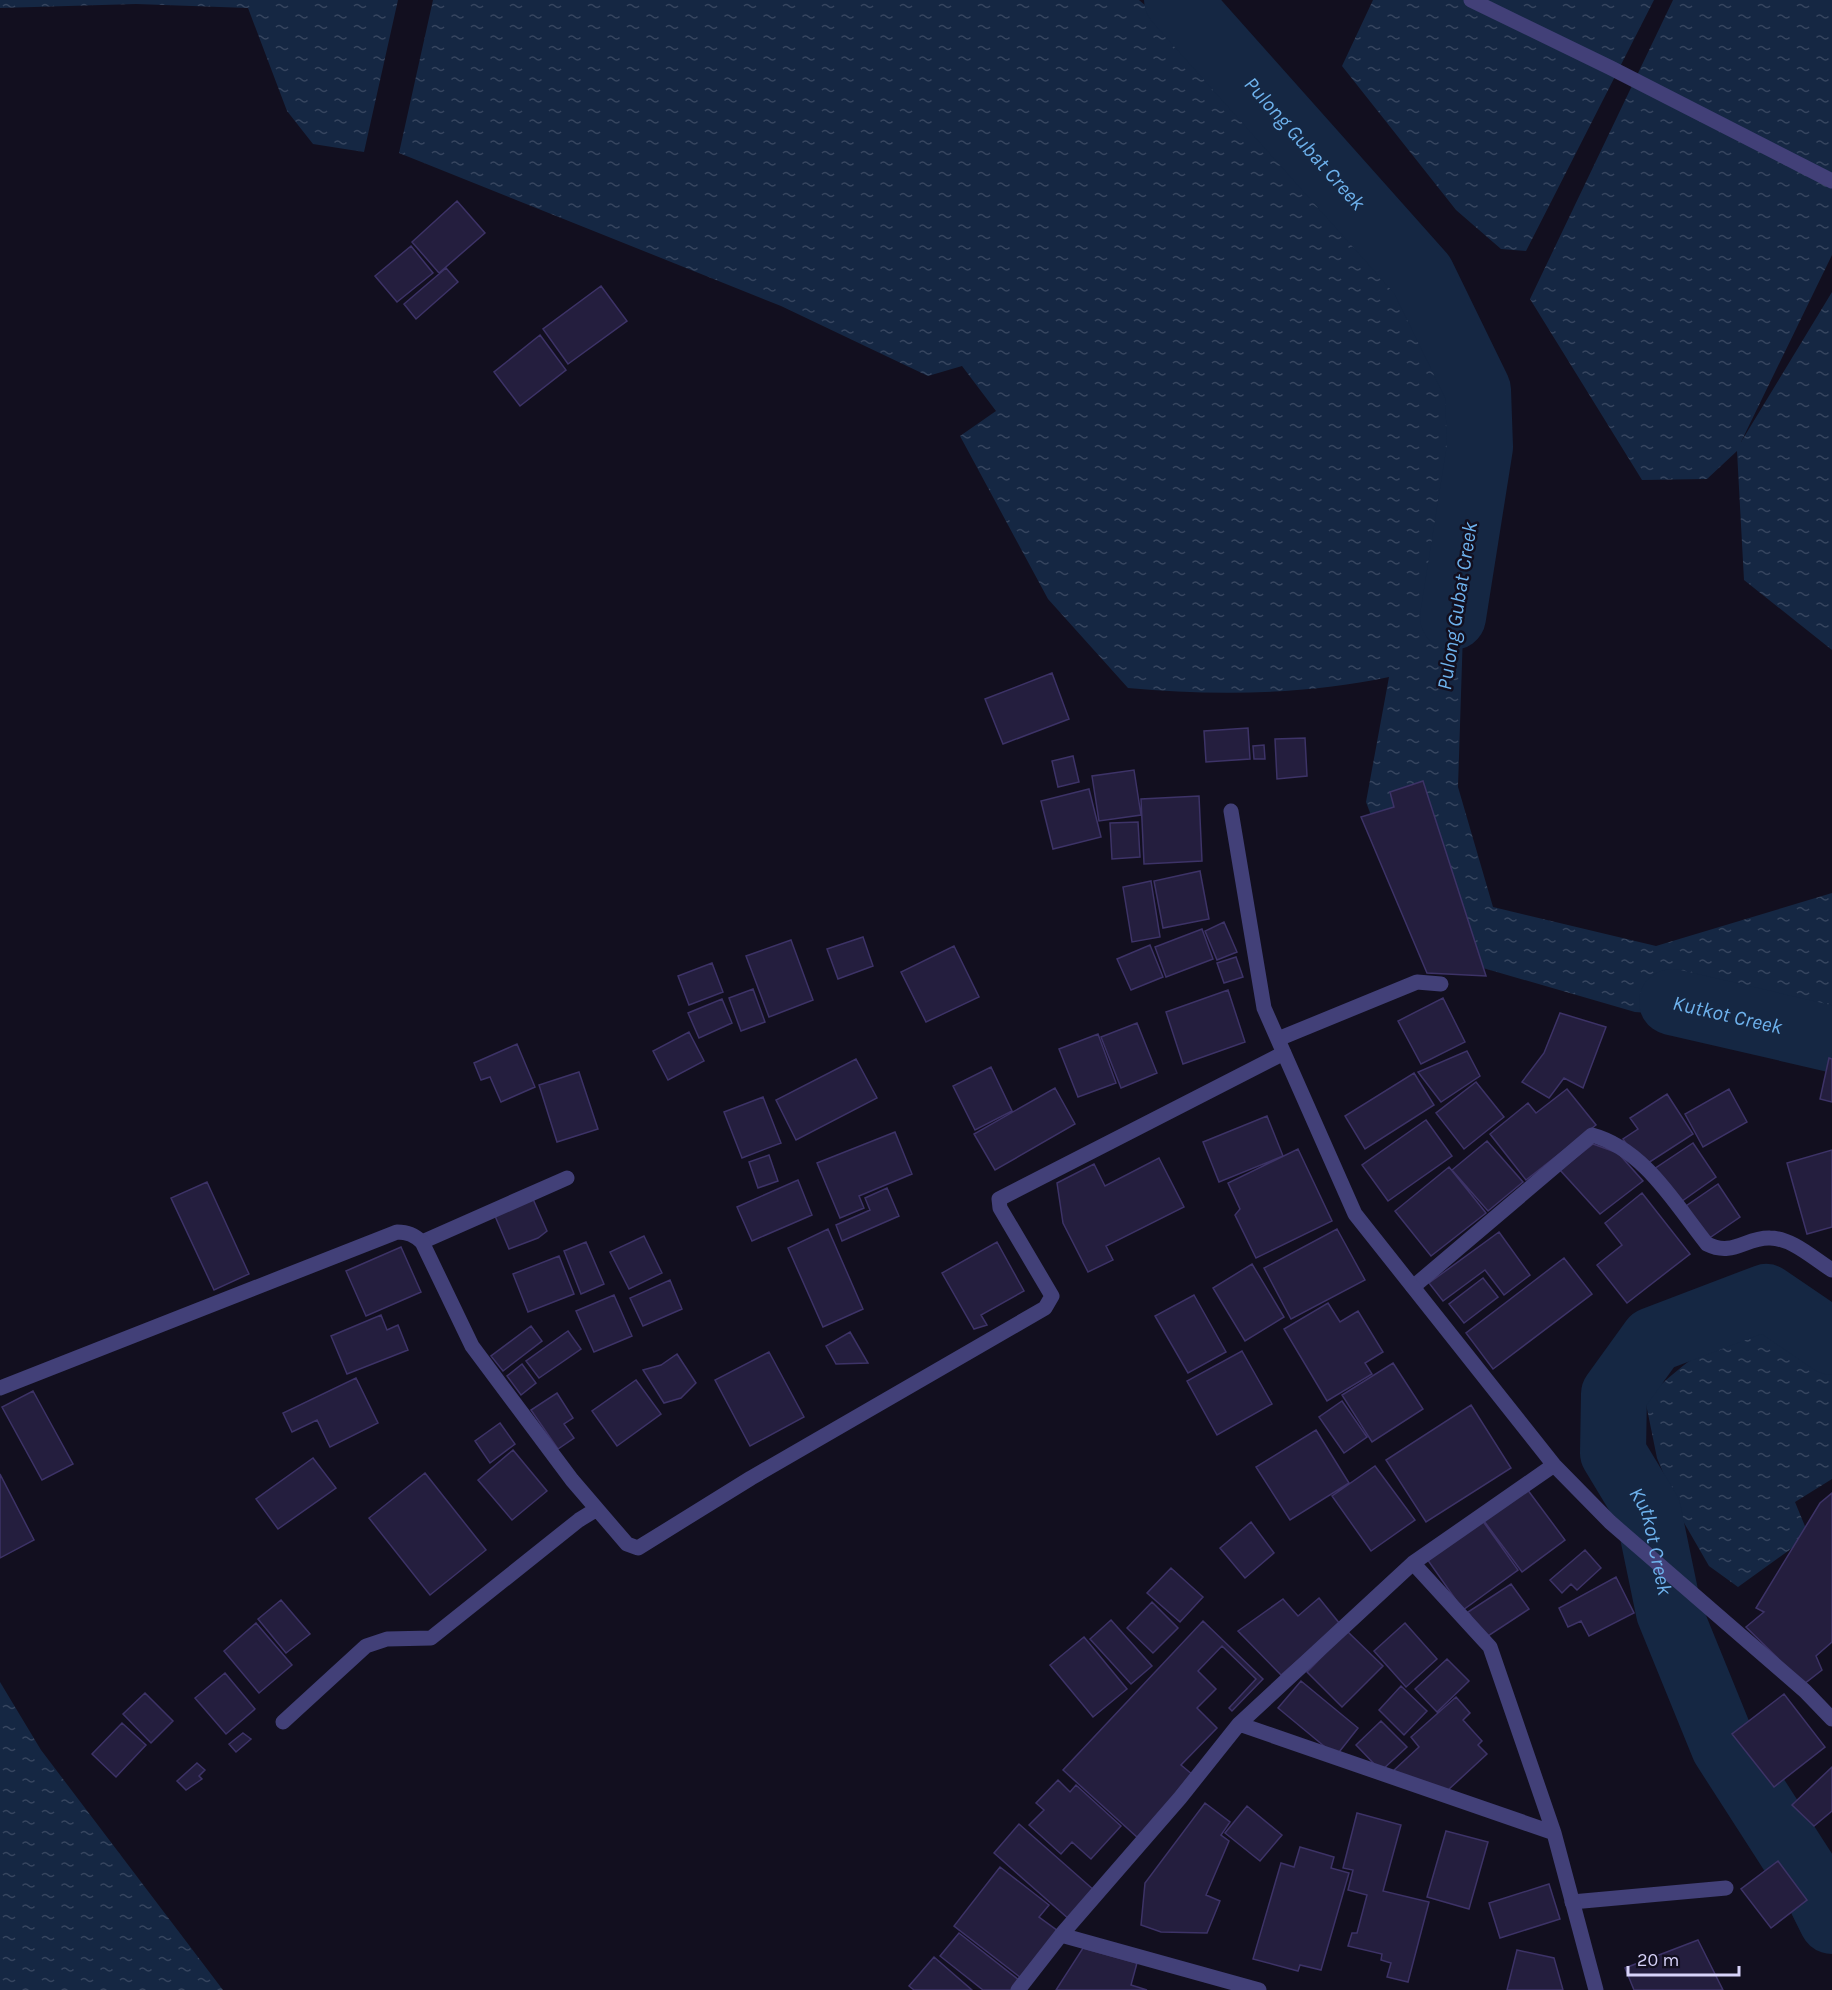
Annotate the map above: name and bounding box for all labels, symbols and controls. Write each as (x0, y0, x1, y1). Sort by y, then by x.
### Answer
water label: Pulong Gubat Creek (1239, 72, 1370, 215)
water label: Pulong Gubat Creek (1432, 520, 1482, 692)
water label: Kutkot Creek (1670, 991, 1785, 1039)
water label: Kutkot Creek (1624, 1483, 1677, 1598)
scale bar (1628, 1939, 1739, 1977)
text: 20 m (1637, 1949, 1679, 1971)

